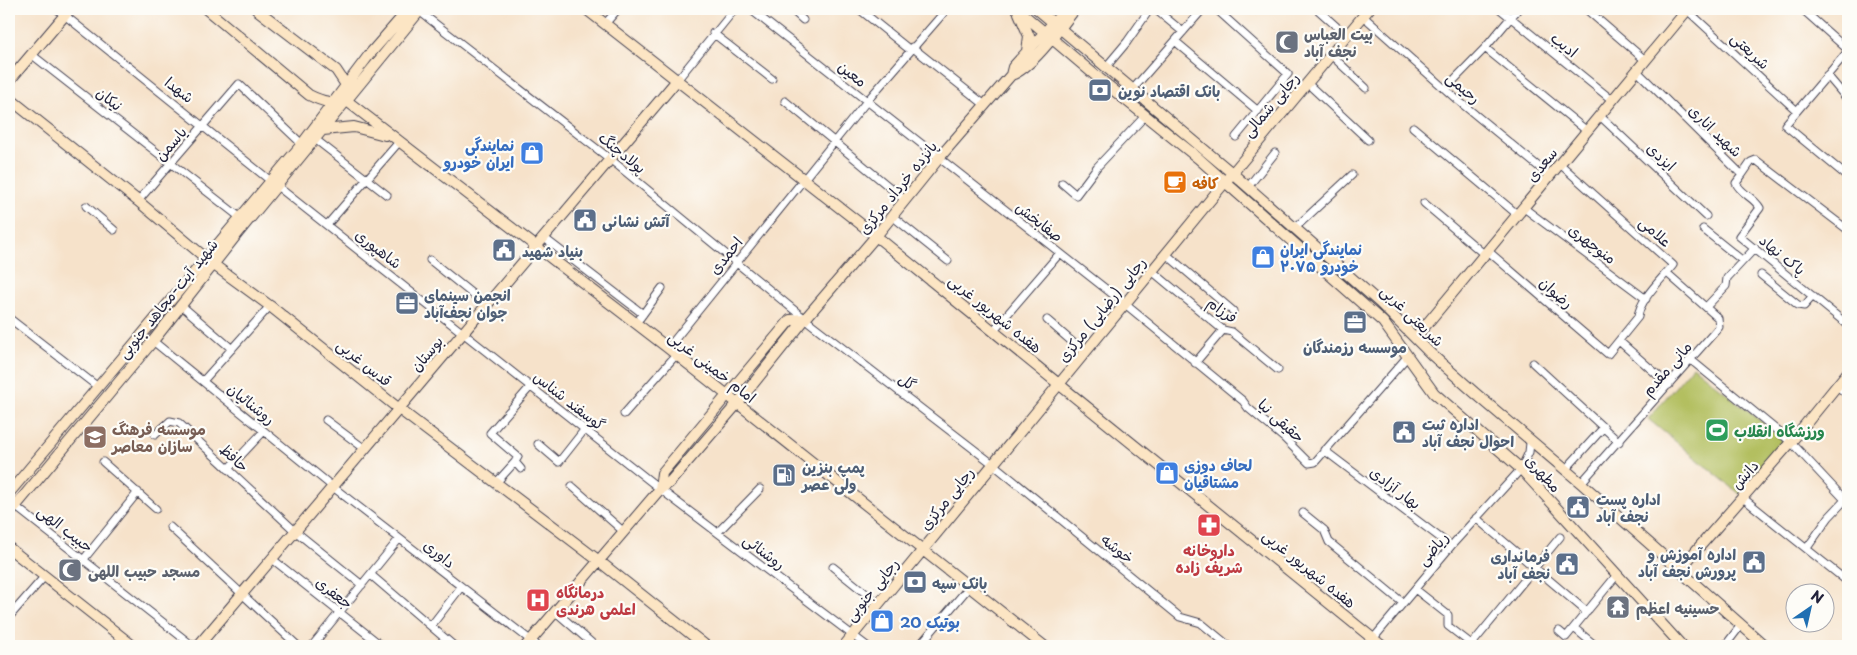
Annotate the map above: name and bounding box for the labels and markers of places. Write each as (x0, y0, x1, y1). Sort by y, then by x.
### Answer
place label: بیت العباس نجف آباد (1304, 22, 1373, 62)
mosque icon: بیت العباس نجف آباد (1274, 29, 1300, 55)
bank icon: بانک اقتصاد نوین (1087, 77, 1113, 103)
place label: بانک اقتصاد نوین (1118, 79, 1220, 102)
place label: نمایندگی ایران خودرو (442, 133, 514, 173)
shop icon: نمایندگی ایران خودرو (519, 140, 545, 166)
cafe icon: کافه (1162, 169, 1188, 195)
place label: کافه (1192, 171, 1219, 194)
public building icon: آتش نشانی (572, 207, 598, 233)
place label: آتش نشانی (602, 209, 670, 232)
public building icon: بنیاد شهید (491, 237, 517, 263)
place label: نمایندگی ایران خودرو ۲۰۷۵ (1280, 237, 1362, 277)
place label: بنیاد شهید (522, 239, 583, 262)
shop icon: نمایندگی ایران خودرو ۲۰۷۵ (1250, 244, 1276, 270)
place label: انجمن سینمای جوان نجف‌آباد (424, 283, 511, 323)
office icon: انجمن سینمای جوان نجف‌آباد (394, 290, 420, 316)
office icon: موسسه رزمندگان (1342, 309, 1368, 335)
place label: موسسه رزمندگان (1303, 335, 1407, 358)
place label: اداره ثبت احوال نجف آباد (1422, 412, 1514, 452)
place label: موسسه فرهنگ سازان معاصر (110, 417, 206, 457)
sports icon: ورزشگاه انقلاب (1704, 417, 1730, 443)
public building icon: اداره ثبت احوال نجف آباد (1391, 419, 1417, 445)
place label: ورزشگاه انقلاب (1734, 419, 1825, 442)
school or university icon: موسسه فرهنگ سازان معاصر (82, 424, 108, 450)
place label: لحاف دوزی مشتاقیان (1184, 453, 1252, 493)
place label: پمپ بنزین ولی عصر (800, 455, 865, 495)
shop icon: لحاف دوزی مشتاقیان (1154, 460, 1180, 486)
fuel station icon: پمپ بنزین ولی عصر (771, 462, 797, 488)
place label: اداره پست نجف آباد (1596, 487, 1661, 527)
public building icon: اداره پست نجف آباد (1565, 494, 1591, 520)
pharmacy icon: داروخانه شریف زاده (1196, 512, 1222, 538)
place label: داروخانه شریف زاده (1176, 538, 1242, 578)
place label: اداره آموزش و پرورش نجف آباد (1638, 542, 1737, 582)
place label: فرمانداری نجف آباد (1491, 544, 1550, 584)
public building icon: اداره آموزش و پرورش نجف آباد (1741, 549, 1767, 575)
public building icon: فرمانداری نجف آباد (1554, 551, 1580, 577)
mosque icon: مسجد حبیب اللهی (57, 557, 83, 583)
place label: مسجد حبیب اللهی (88, 559, 200, 582)
bank icon: بانک سپه (902, 569, 928, 595)
place label: بانک سپه (932, 571, 987, 594)
place label: درمانگاه اعلمی هرندی (556, 580, 636, 620)
hospital icon: درمانگاه اعلمی هرندی (525, 587, 551, 613)
temple icon: حسینیه اعظم (1605, 594, 1631, 620)
place label: حسینیه اعظم (1636, 596, 1720, 620)
shop icon: بوتیک 20 (869, 608, 895, 634)
place label: بوتیک 20 (900, 610, 960, 633)

